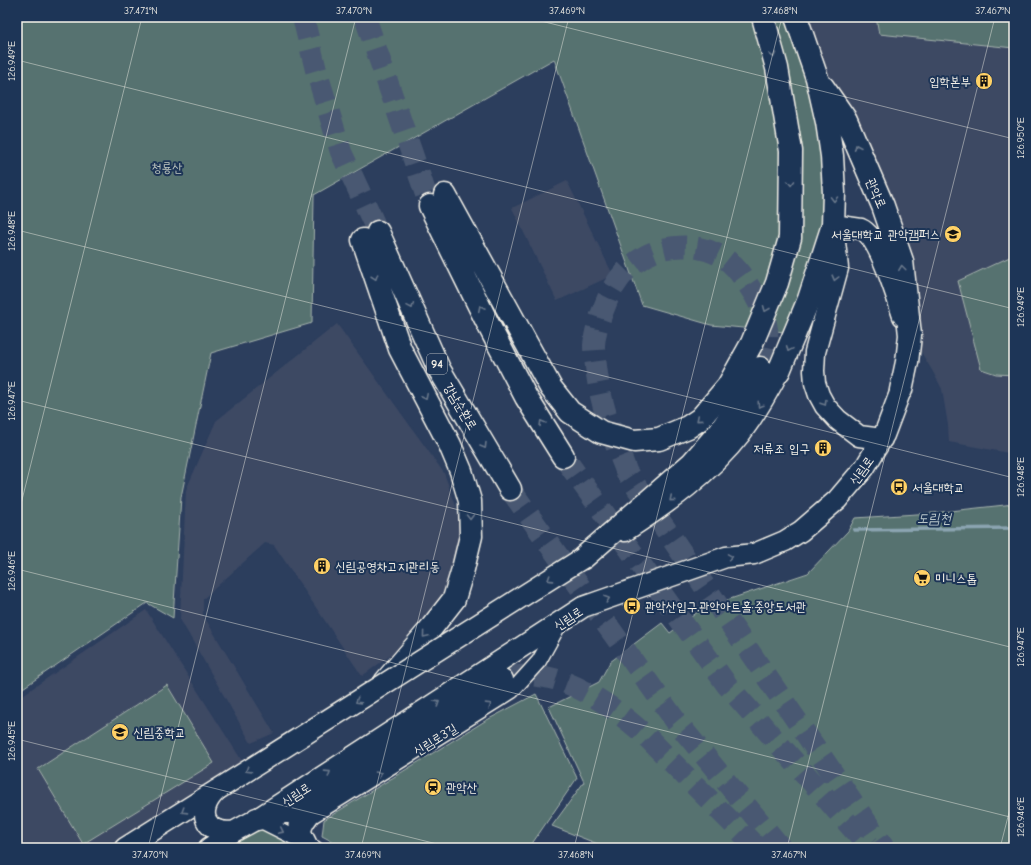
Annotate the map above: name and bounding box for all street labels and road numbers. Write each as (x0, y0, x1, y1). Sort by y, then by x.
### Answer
street label: 관악로 (864, 176, 890, 211)
road number: 94 (427, 354, 447, 374)
street label: 강남순환로 (441, 380, 480, 433)
street label: 신림로 (846, 453, 877, 487)
street label: 신림로 (551, 604, 586, 633)
street label: 신림로3길 (411, 720, 460, 759)
street label: 신림로 (279, 780, 314, 809)

